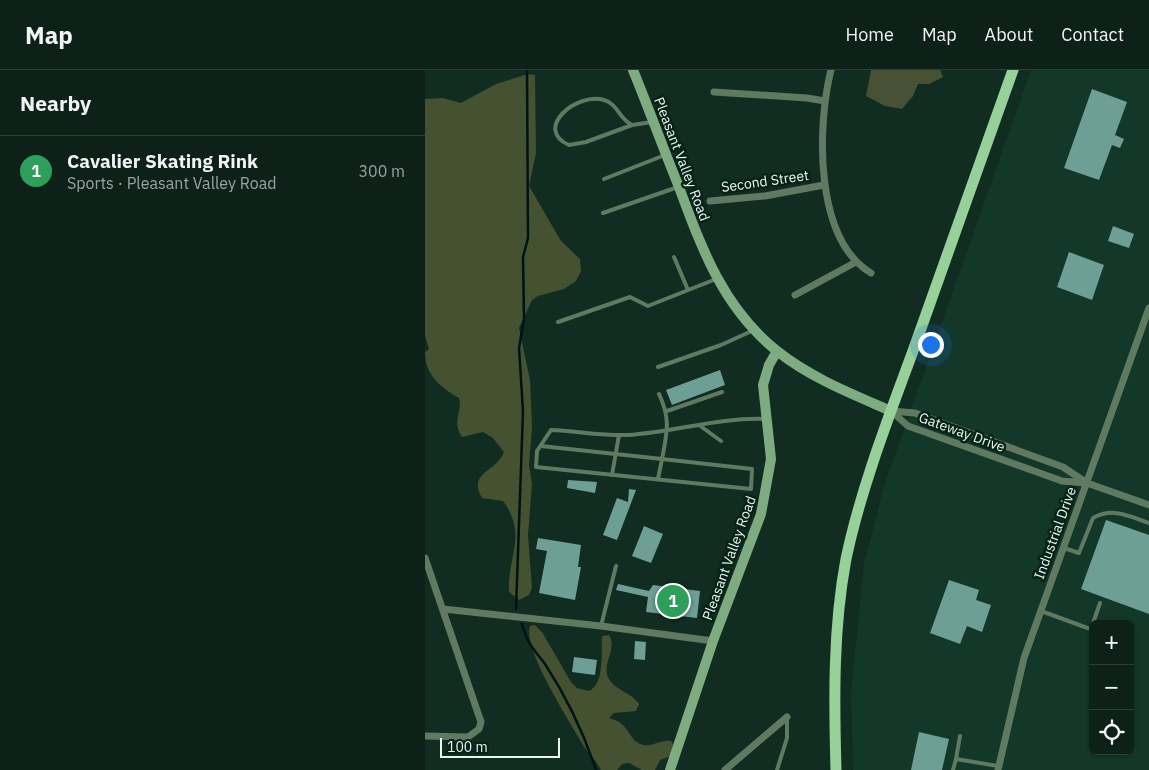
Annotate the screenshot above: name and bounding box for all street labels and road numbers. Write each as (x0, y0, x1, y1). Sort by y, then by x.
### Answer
street label: Pleasant Valley Road (650, 95, 714, 223)
street label: Second Street (720, 166, 810, 196)
street label: Gateway Drive (916, 408, 1008, 456)
street label: Industrial Drive (1030, 484, 1080, 582)
street label: Pleasant Valley Road (698, 493, 760, 623)

